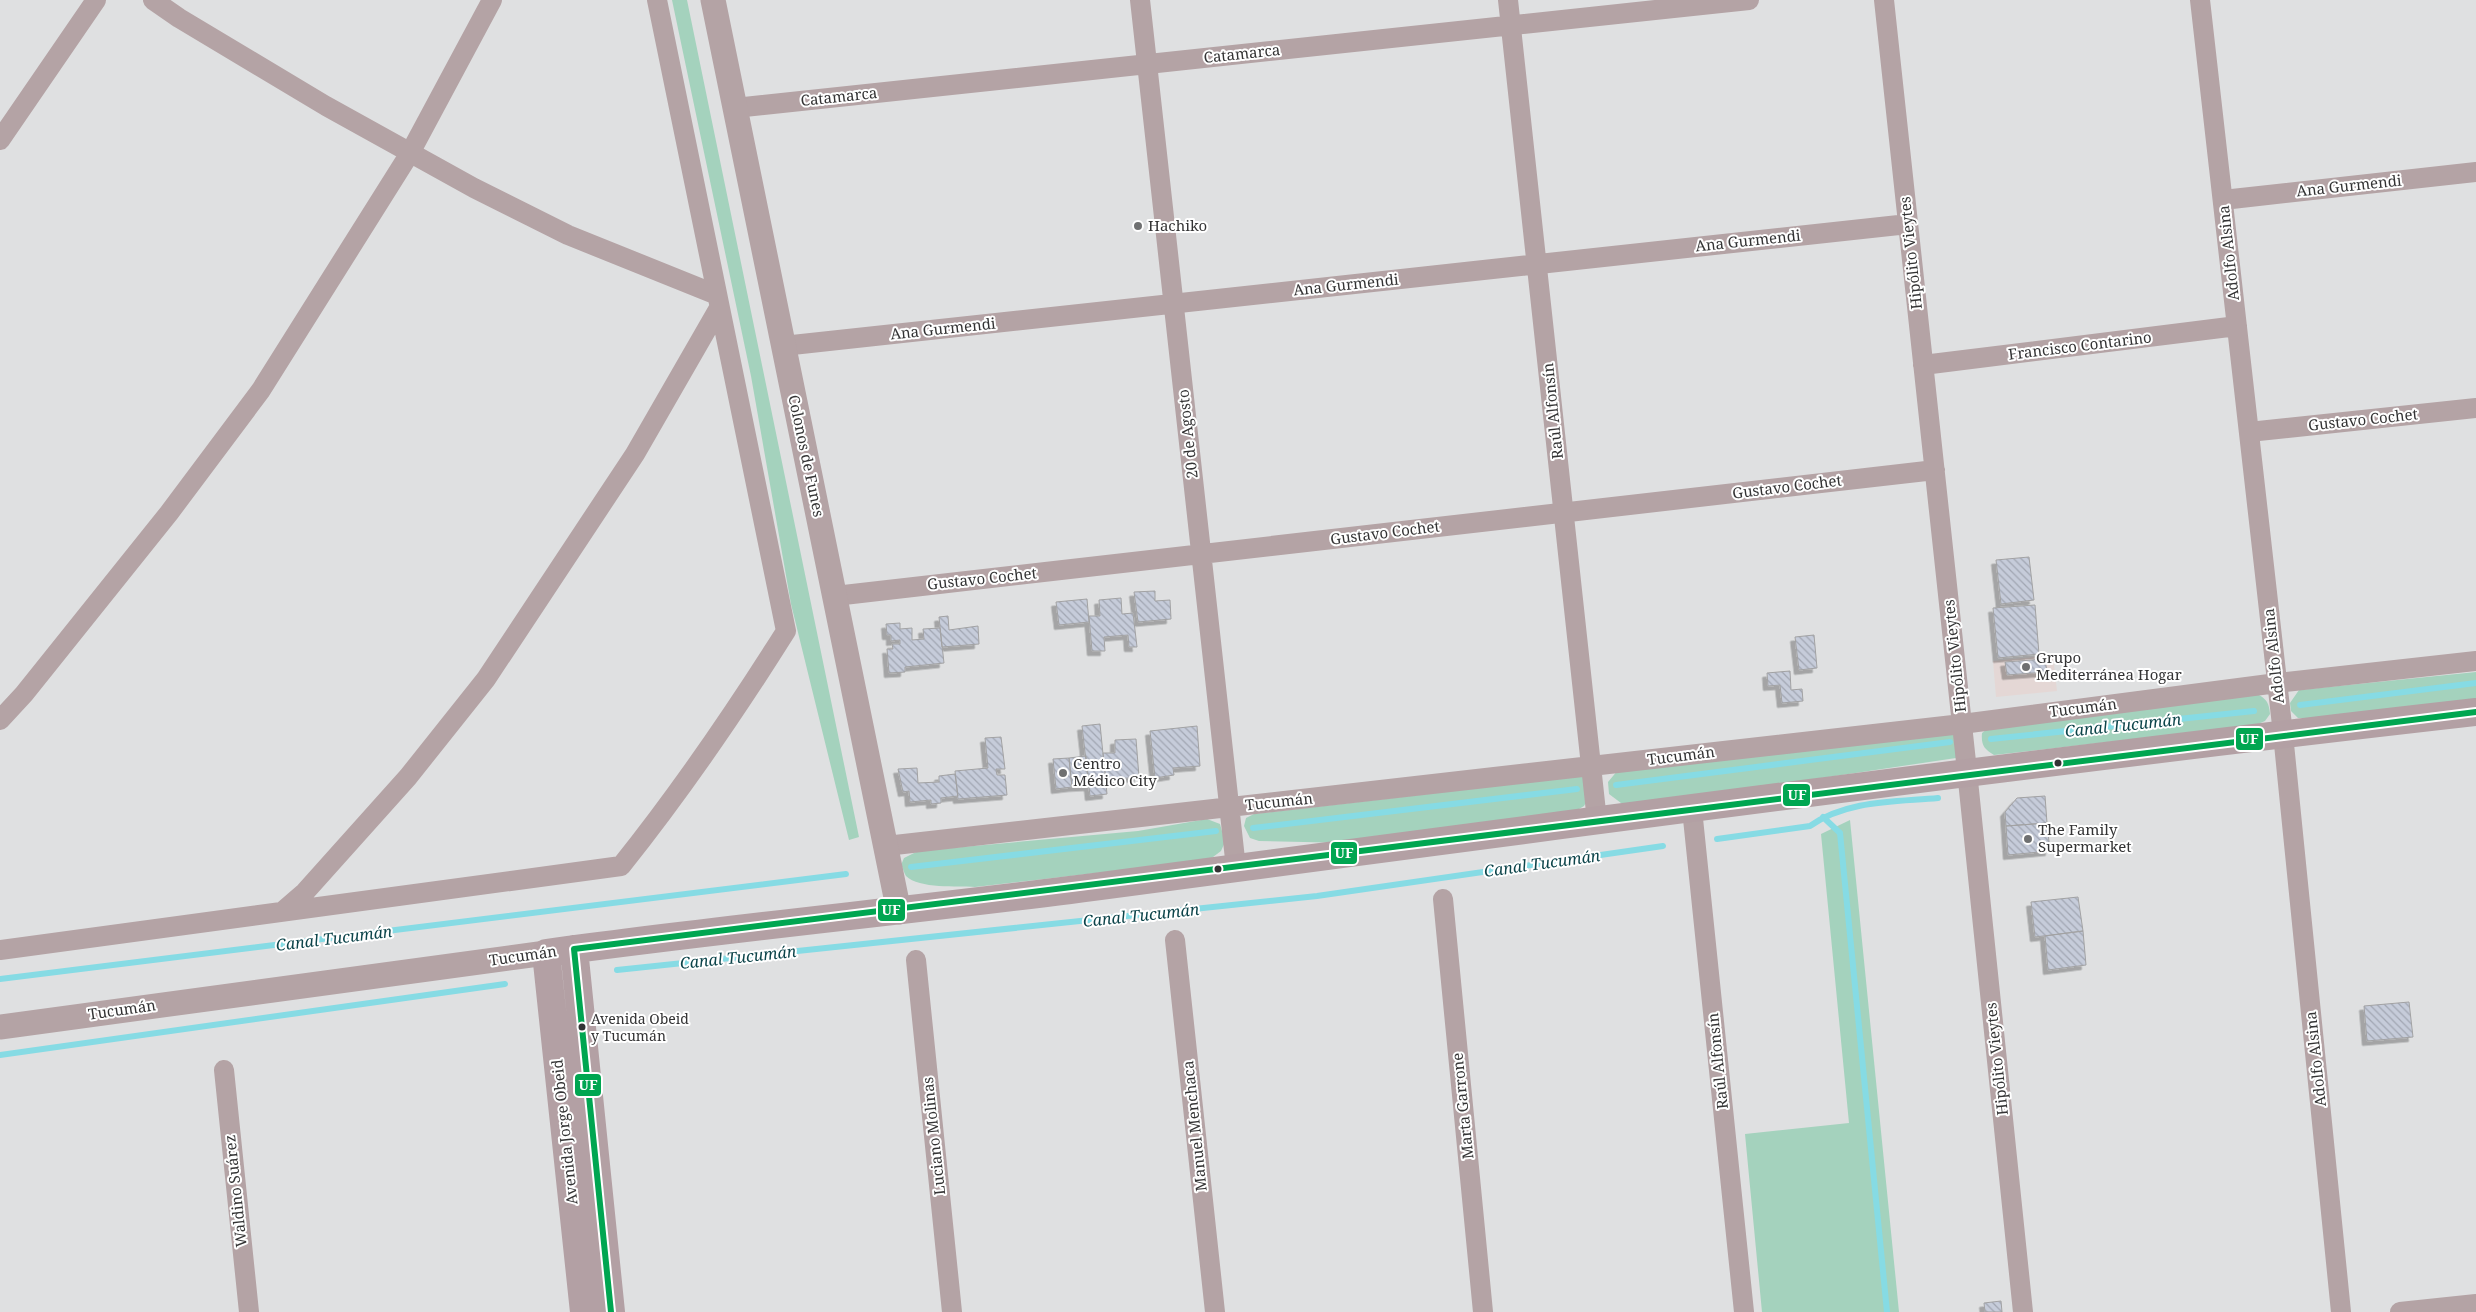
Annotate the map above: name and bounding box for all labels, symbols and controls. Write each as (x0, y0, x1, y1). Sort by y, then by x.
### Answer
street label: Catamarca (1203, 39, 1281, 67)
street label: Catamarca (800, 82, 878, 110)
street label: Ana Gurmendi (2295, 170, 2403, 200)
street label: Hipólito Vieytes (1894, 195, 1926, 311)
street label: Adolfo Alsina (2213, 204, 2243, 302)
place label: Hachiko (1148, 215, 1207, 235)
marker: Hachiko (1132, 220, 1144, 232)
street label: Ana Gurmendi (1694, 225, 1802, 255)
street label: Ana Gurmendi (1292, 269, 1400, 299)
street label: Ana Gurmendi (889, 313, 997, 343)
street label: Francisco Contarino (2007, 326, 2153, 364)
street label: Raúl Alfonsín (1537, 362, 1567, 460)
street label: 20 de Agosto (1172, 389, 1202, 480)
street label: Colonos de Funes (784, 393, 830, 519)
street label: Gustavo Cochet (2307, 403, 2419, 435)
street label: Gustavo Cochet (1731, 469, 1843, 503)
street label: Gustavo Cochet (1329, 515, 1441, 549)
street label: Gustavo Cochet (926, 562, 1038, 594)
street label: Hipólito Vieytes (1938, 598, 1970, 714)
street label: Adolfo Alsina (2258, 607, 2288, 705)
place label: Grupo Mediterránea Hogar (2036, 647, 2182, 684)
marker: Grupo Mediterránea Hogar (2020, 661, 2032, 673)
street label: Tucumán (2048, 693, 2118, 721)
water label: Canal Tucumán (2064, 708, 2183, 742)
line badge: UF (2235, 727, 2264, 751)
text: UF (2239, 729, 2259, 748)
street label: Tucumán (1646, 741, 1716, 769)
place label: Centro Médico City (1073, 753, 1157, 790)
unlabelled marker (2053, 758, 2063, 768)
marker: Centro Médico City (1057, 767, 1069, 779)
line badge: UF (1782, 783, 1811, 807)
text: UF (1787, 785, 1807, 804)
street label: Tucumán (1244, 787, 1314, 815)
place label: The Family Supermarket (2038, 819, 2131, 856)
marker: The Family Supermarket (2022, 833, 2034, 845)
line badge: UF (1330, 841, 1358, 865)
text: UF (1334, 843, 1354, 862)
water label: Canal Tucumán (1482, 844, 1602, 882)
unlabelled marker (1213, 864, 1223, 874)
line badge: UF (877, 898, 906, 922)
water label: Canal Tucumán (1082, 898, 1201, 932)
text: UF (881, 900, 901, 919)
water label: Canal Tucumán (275, 920, 394, 956)
street label: Tucumán (488, 940, 558, 970)
water label: Canal Tucumán (679, 940, 798, 974)
street label: Tucumán (87, 994, 157, 1024)
street label: Hipólito Vieytes (1980, 1001, 2012, 1117)
place label: Avenida Obeid y Tucumán (591, 1009, 689, 1045)
street label: Adolfo Alsina (2300, 1010, 2330, 1108)
street label: Raúl Alfonsín (1702, 1012, 1732, 1110)
marker: Avenida Obeid y Tucumán (577, 1022, 587, 1032)
street label: Marta Garrone (1446, 1052, 1478, 1160)
street label: Avenida Jorge Obeid (546, 1059, 582, 1206)
street label: Manuel Menchaca (1177, 1060, 1211, 1192)
line badge: UF (574, 1073, 602, 1097)
text: UF (578, 1075, 598, 1094)
street label: Luciano Molinas (917, 1076, 949, 1196)
street label: Waldino Suárez (219, 1134, 251, 1248)

